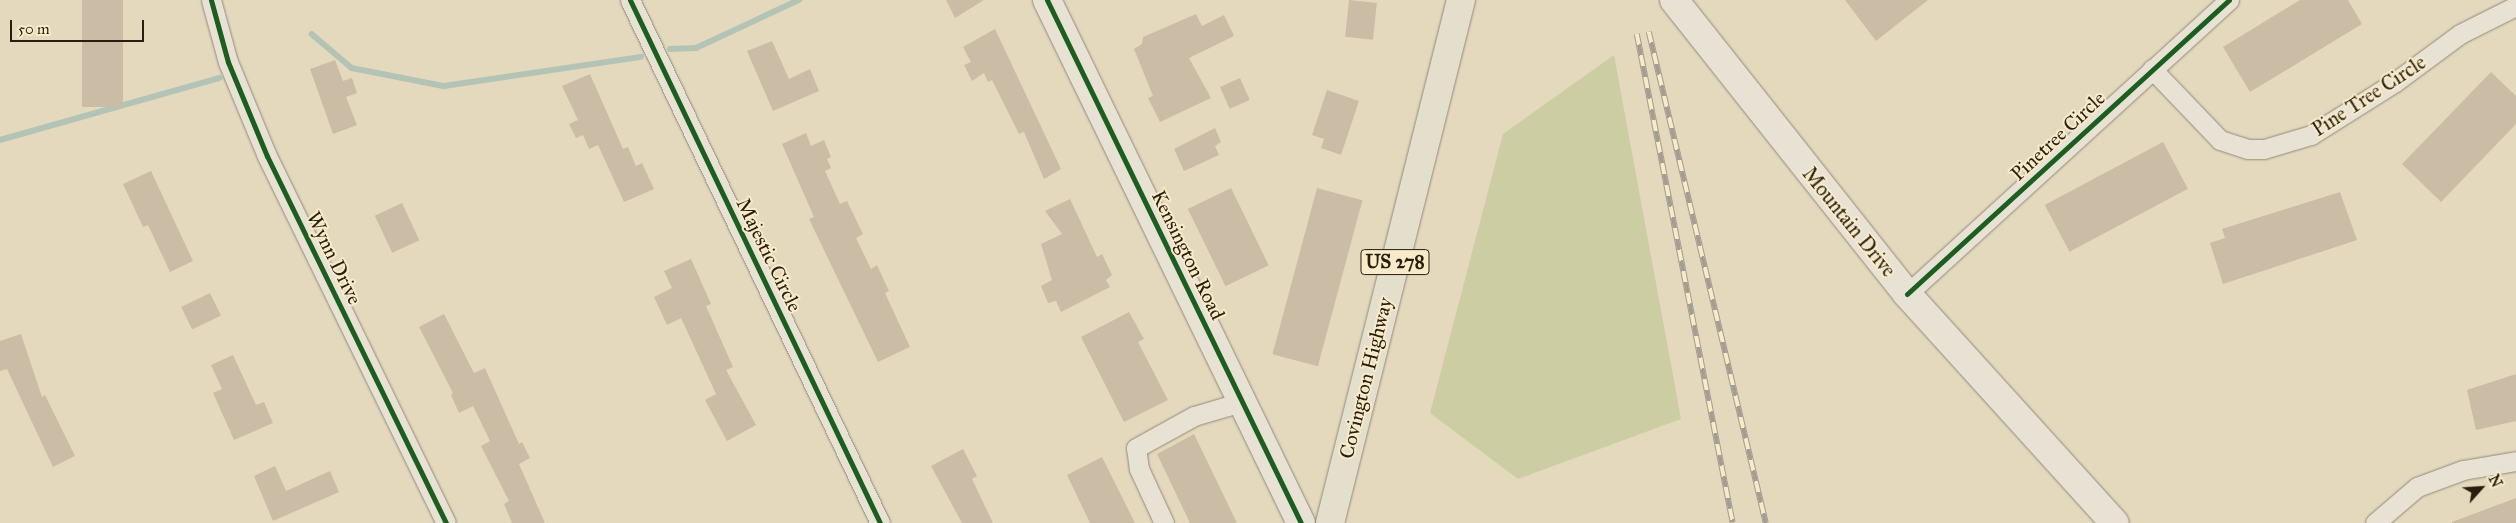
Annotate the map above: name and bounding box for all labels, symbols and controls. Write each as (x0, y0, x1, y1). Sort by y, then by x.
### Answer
scale bar (12, 10, 146, 42)
text: 50 m (18, 20, 50, 38)
street label: Pine Tree Circle (2308, 50, 2430, 142)
street label: Pinetree Circle (2006, 86, 2110, 186)
street label: Mountain Drive (1797, 162, 1901, 282)
street label: Kensington Road (1146, 186, 1230, 324)
street label: Majestic Circle (731, 194, 807, 316)
street label: Wynn Drive (301, 208, 367, 308)
road number: US 278 (1360, 246, 1430, 278)
street label: Covington Highway (1334, 295, 1398, 461)
north arrow (2456, 463, 2506, 513)
text: N (2485, 472, 2505, 490)

